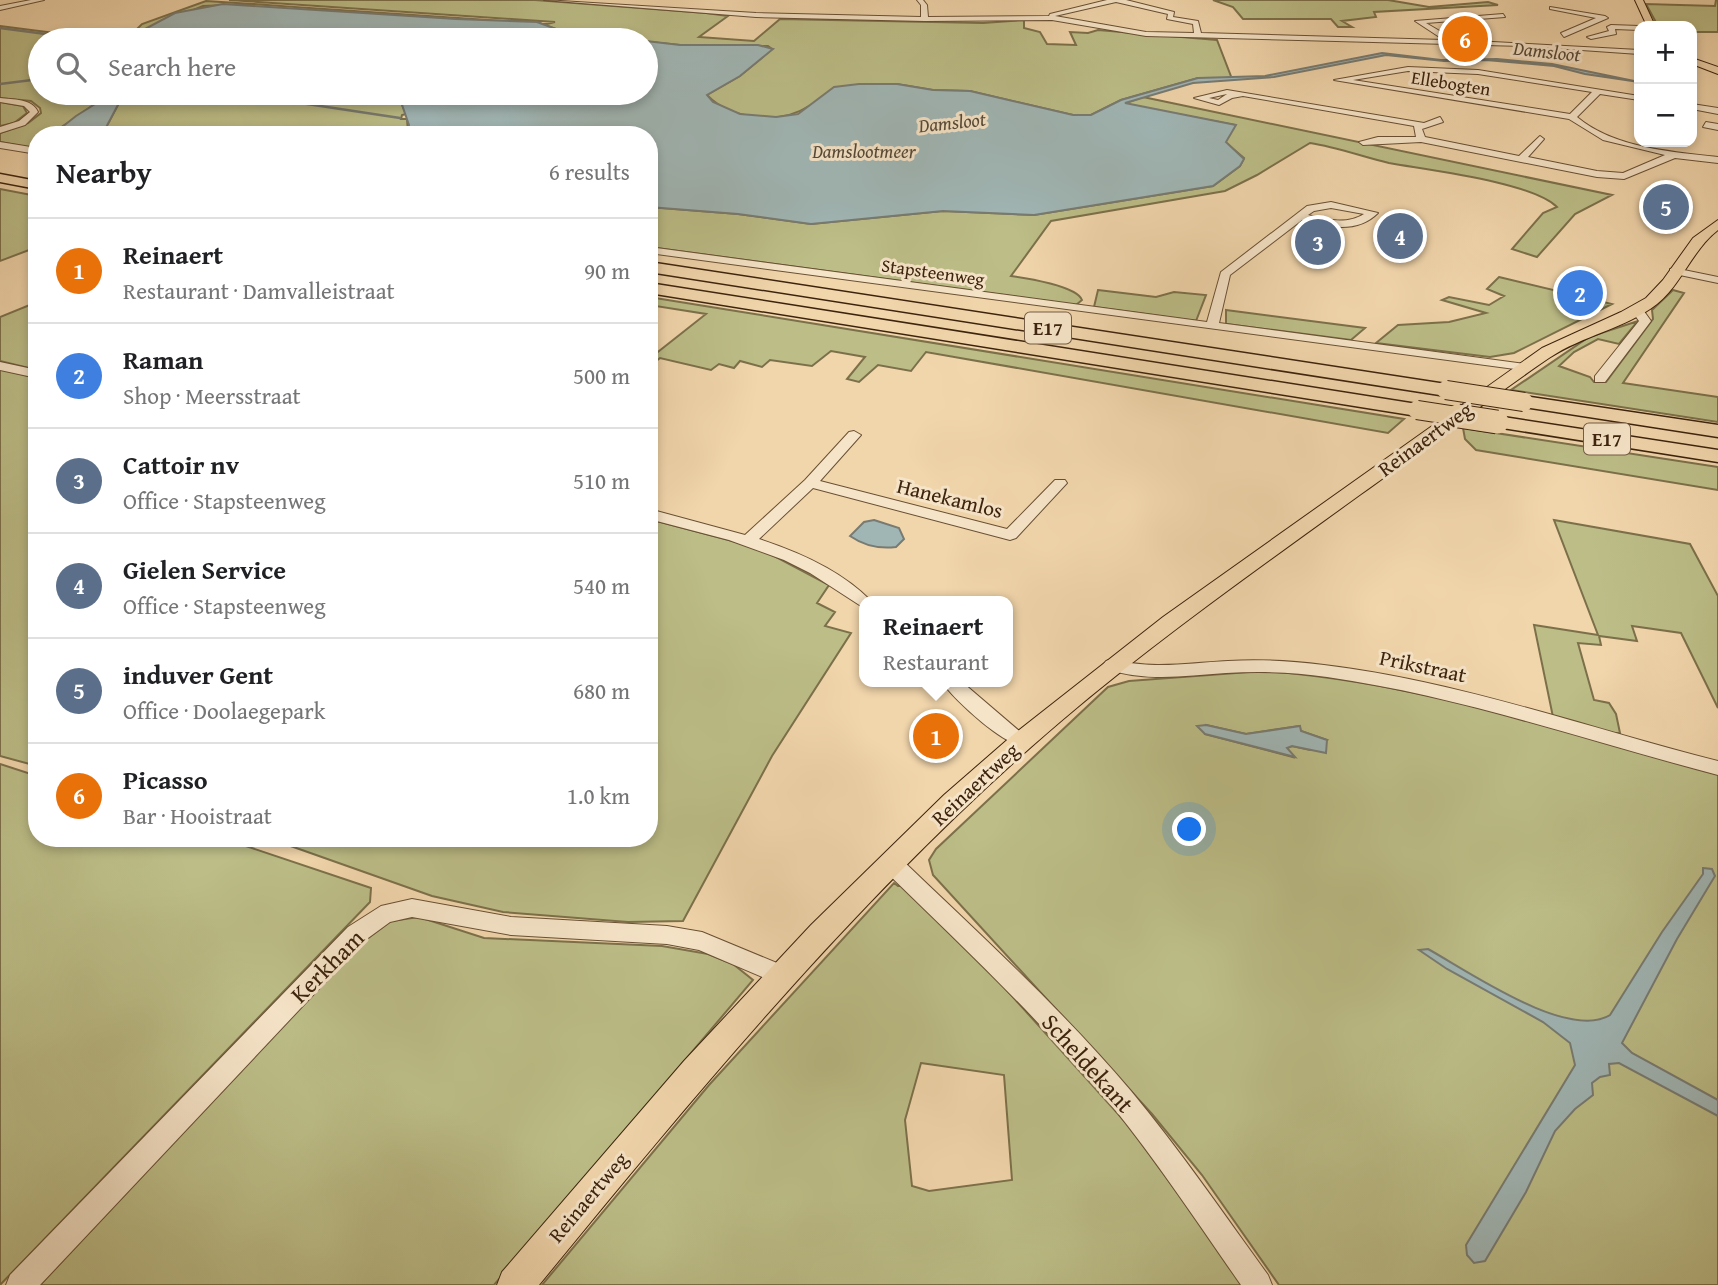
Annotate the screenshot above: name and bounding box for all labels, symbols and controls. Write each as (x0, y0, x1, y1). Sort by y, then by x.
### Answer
pin: 6 (1442, 13, 1488, 65)
map controls (1634, 21, 1697, 147)
button: + (1634, 21, 1697, 84)
search box (28, 28, 658, 105)
water label: Damsloot (1511, 33, 1583, 69)
text: Search here (108, 47, 236, 86)
icon: search (52, 48, 90, 86)
street label: Ellebogten (1409, 63, 1493, 103)
button: − (1634, 84, 1697, 147)
water label: Damsloot (916, 104, 988, 140)
water label: Damslootmeer (811, 137, 917, 165)
text: Nearby (56, 150, 152, 194)
text: 6 results (549, 155, 630, 188)
pin: 5 (1643, 181, 1689, 233)
pin: 4 (1377, 210, 1423, 262)
pin: 3 (1295, 216, 1341, 268)
text: Reinaert (123, 235, 223, 274)
street label: Stapsteenweg (880, 251, 986, 293)
text: 1 (73, 254, 85, 287)
text: 90 m (584, 254, 630, 287)
pin: 2 (1557, 267, 1603, 319)
text: Restaurant · Damvalleistraat (123, 274, 395, 307)
road number: E17 (1025, 312, 1071, 344)
text: Raman (123, 340, 203, 379)
text: 2 (73, 359, 85, 392)
text: 500 m (573, 359, 630, 392)
text: Shop · Meersstraat (123, 379, 301, 412)
street label: Reinaertweg (1371, 394, 1479, 484)
road number: E17 (1584, 424, 1630, 454)
text: Cattoir nv (123, 445, 239, 484)
text: 3 (73, 464, 85, 497)
text: 510 m (573, 464, 630, 497)
street label: Hanekamlos (894, 470, 1006, 526)
text: Office · Stapsteenweg (123, 484, 326, 517)
text: Gielen Service (123, 550, 286, 589)
text: 4 (73, 569, 85, 602)
text: 540 m (573, 569, 630, 602)
text: Office · Stapsteenweg (123, 589, 326, 622)
popup (859, 596, 1013, 687)
text: Reinaert (883, 606, 983, 645)
street label: Prikstraat (1377, 642, 1470, 690)
text: Restaurant (883, 645, 989, 678)
text: induver Gent (123, 655, 273, 694)
text: 5 (73, 674, 85, 707)
text: 680 m (573, 674, 630, 707)
text: Office · Doolaegepark (123, 694, 325, 727)
pin: 1 (913, 710, 959, 762)
street label: Reinaertweg (924, 735, 1026, 833)
text: Picasso (123, 760, 208, 799)
text: 6 (73, 779, 85, 812)
text: 1.0 km (567, 779, 630, 812)
text: Bar · Hooistraat (123, 799, 272, 832)
your location (1172, 812, 1206, 846)
street label: Kerkham (282, 921, 372, 1011)
street label: Scheldekant (1034, 1006, 1143, 1121)
street label: Reinaertweg (541, 1144, 636, 1249)

